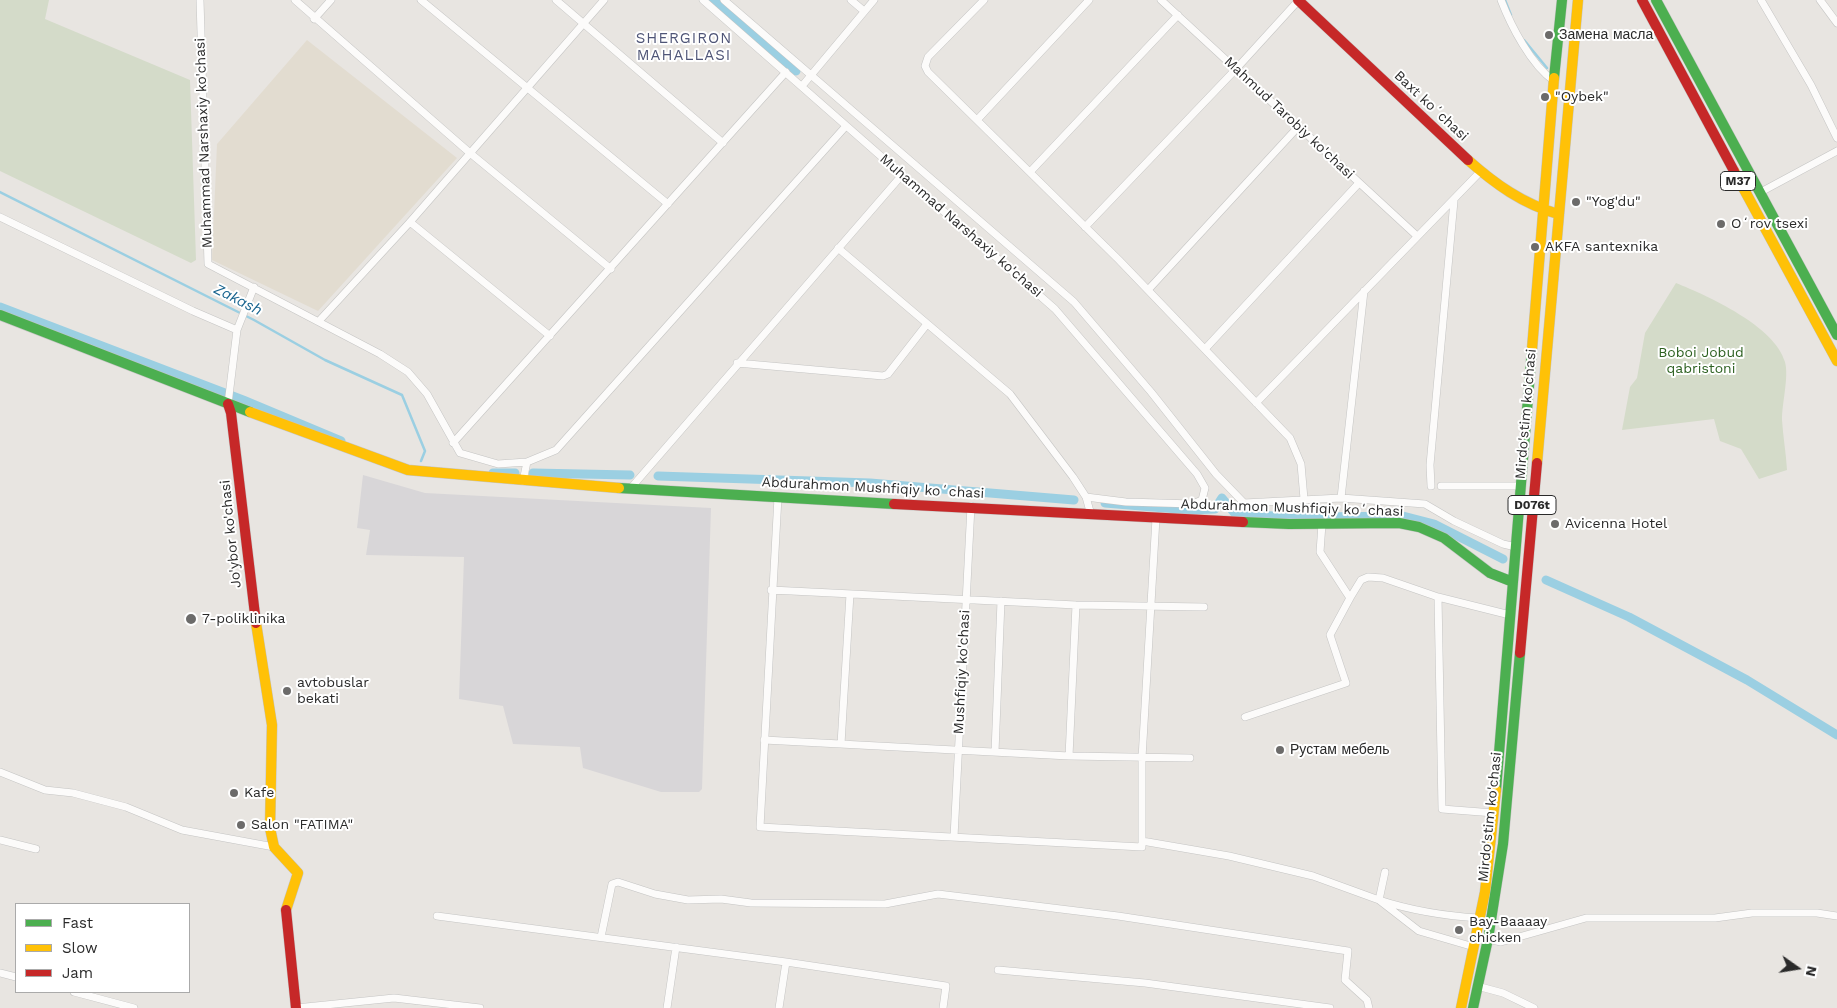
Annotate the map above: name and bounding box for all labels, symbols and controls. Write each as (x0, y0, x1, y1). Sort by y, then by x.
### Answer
place label: Замена масла (1559, 27, 1653, 43)
marker: Замена масла (1543, 29, 1555, 41)
district label: SHERGIRON MAHALLASI (635, 30, 733, 65)
street label: Muhammad Narshaxiy ko'chasi (192, 38, 216, 248)
street label: Mahmud Tarobiy ko'chasi (1220, 53, 1358, 183)
street label: Baxt koʻchasi (1390, 67, 1472, 145)
place label: "Oybek" (1555, 89, 1609, 105)
marker: "Oybek" (1539, 91, 1551, 103)
street label: Muhammad Narshaxiy ko'chasi (876, 151, 1046, 301)
road number: M37 (1720, 172, 1756, 190)
place label: "Yog'du" (1586, 194, 1641, 210)
marker: "Yog'du" (1570, 196, 1582, 208)
place label: Oʻrov tsexi (1731, 216, 1808, 232)
marker: Oʻrov tsexi (1715, 218, 1727, 230)
place label: AKFA santexnika (1545, 239, 1658, 255)
marker: AKFA santexnika (1529, 241, 1541, 253)
water label: Zakash (211, 280, 265, 320)
park label: Boboi Jobud qabristoni (1658, 345, 1744, 378)
street label: Mirdo'stim ko'chasi (1512, 348, 1540, 480)
street label: Abdurahmon Mushfiqiy koʻchasi (761, 474, 985, 502)
street label: Jo'ybor ko'chasi (217, 479, 245, 589)
street label: Abdurahmon Mushfiqiy koʻchasi (1180, 496, 1404, 520)
road number: D076t (1508, 496, 1556, 514)
place label: Avicenna Hotel (1565, 516, 1667, 532)
marker: Avicenna Hotel (1549, 518, 1561, 530)
street label: Mushfiqiy ko'chasi (950, 609, 974, 735)
place label: 7-poliklinika (202, 611, 286, 627)
marker: 7-poliklinika (184, 612, 198, 626)
place label: avtobuslar bekati (297, 675, 369, 708)
marker: avtobuslar bekati (281, 685, 293, 697)
place label: Рустам мебель (1290, 742, 1390, 758)
marker: Рустам мебель (1274, 744, 1286, 756)
street label: Mirdo'stim ko'chasi (1475, 751, 1505, 883)
place label: Kafe (244, 785, 274, 801)
marker: Kafe (228, 787, 240, 799)
place label: Salon "FATIMA" (251, 817, 353, 833)
marker: Salon "FATIMA" (235, 819, 247, 831)
legend (15, 903, 190, 993)
text: Fast (62, 914, 93, 932)
place label: Bay-Baaaay chicken (1469, 914, 1547, 946)
marker: Bay-Baaaay chicken (1453, 924, 1465, 936)
text: Slow (62, 939, 98, 957)
north arrow (1772, 943, 1822, 993)
text: Jam (62, 964, 93, 982)
text: N (1803, 965, 1821, 978)

